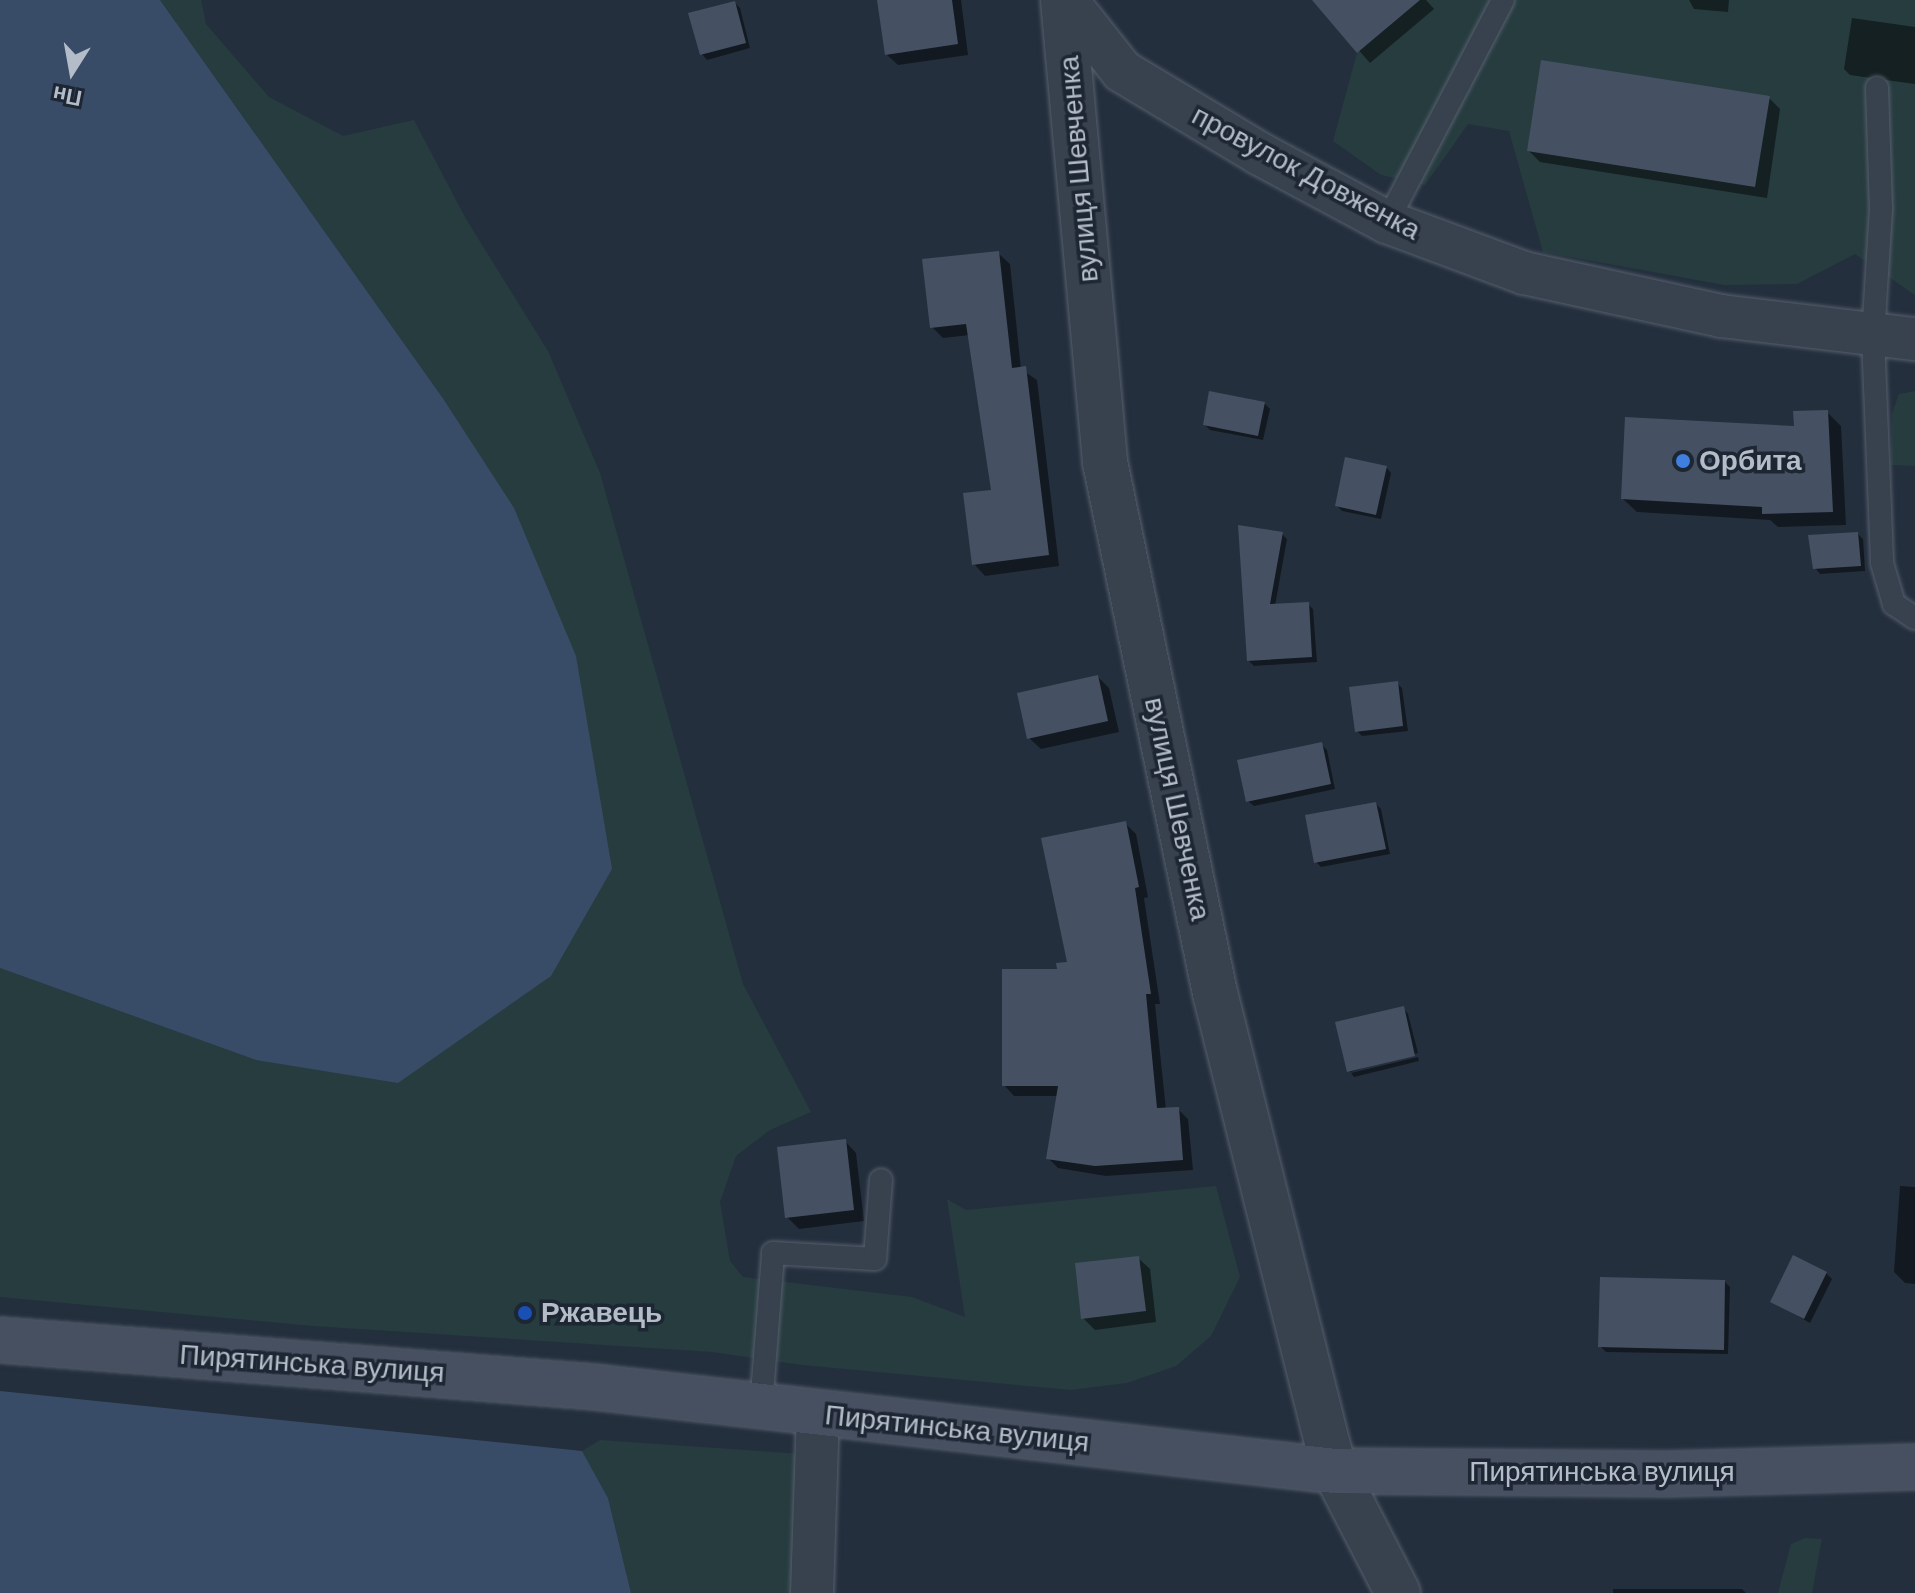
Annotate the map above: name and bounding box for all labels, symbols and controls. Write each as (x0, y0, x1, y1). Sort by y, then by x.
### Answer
north arrow (32, 32, 112, 112)
street label: вулиця Шевченка (1052, 54, 1106, 284)
text: Пн (50, 79, 84, 113)
street label: провулок Довженка (1186, 99, 1426, 247)
place label: Орбита (1699, 444, 1802, 478)
marker: Орбита (1674, 452, 1692, 470)
street label: вулиця Шевченка (1137, 694, 1217, 924)
place label: Ржавець (541, 1296, 662, 1330)
marker: Ржавець (516, 1304, 534, 1322)
street label: Пирятинська вулиця (178, 1338, 446, 1390)
street label: Пирятинська вулиця (823, 1398, 1091, 1460)
street label: Пирятинська вулиця (1469, 1455, 1735, 1489)

